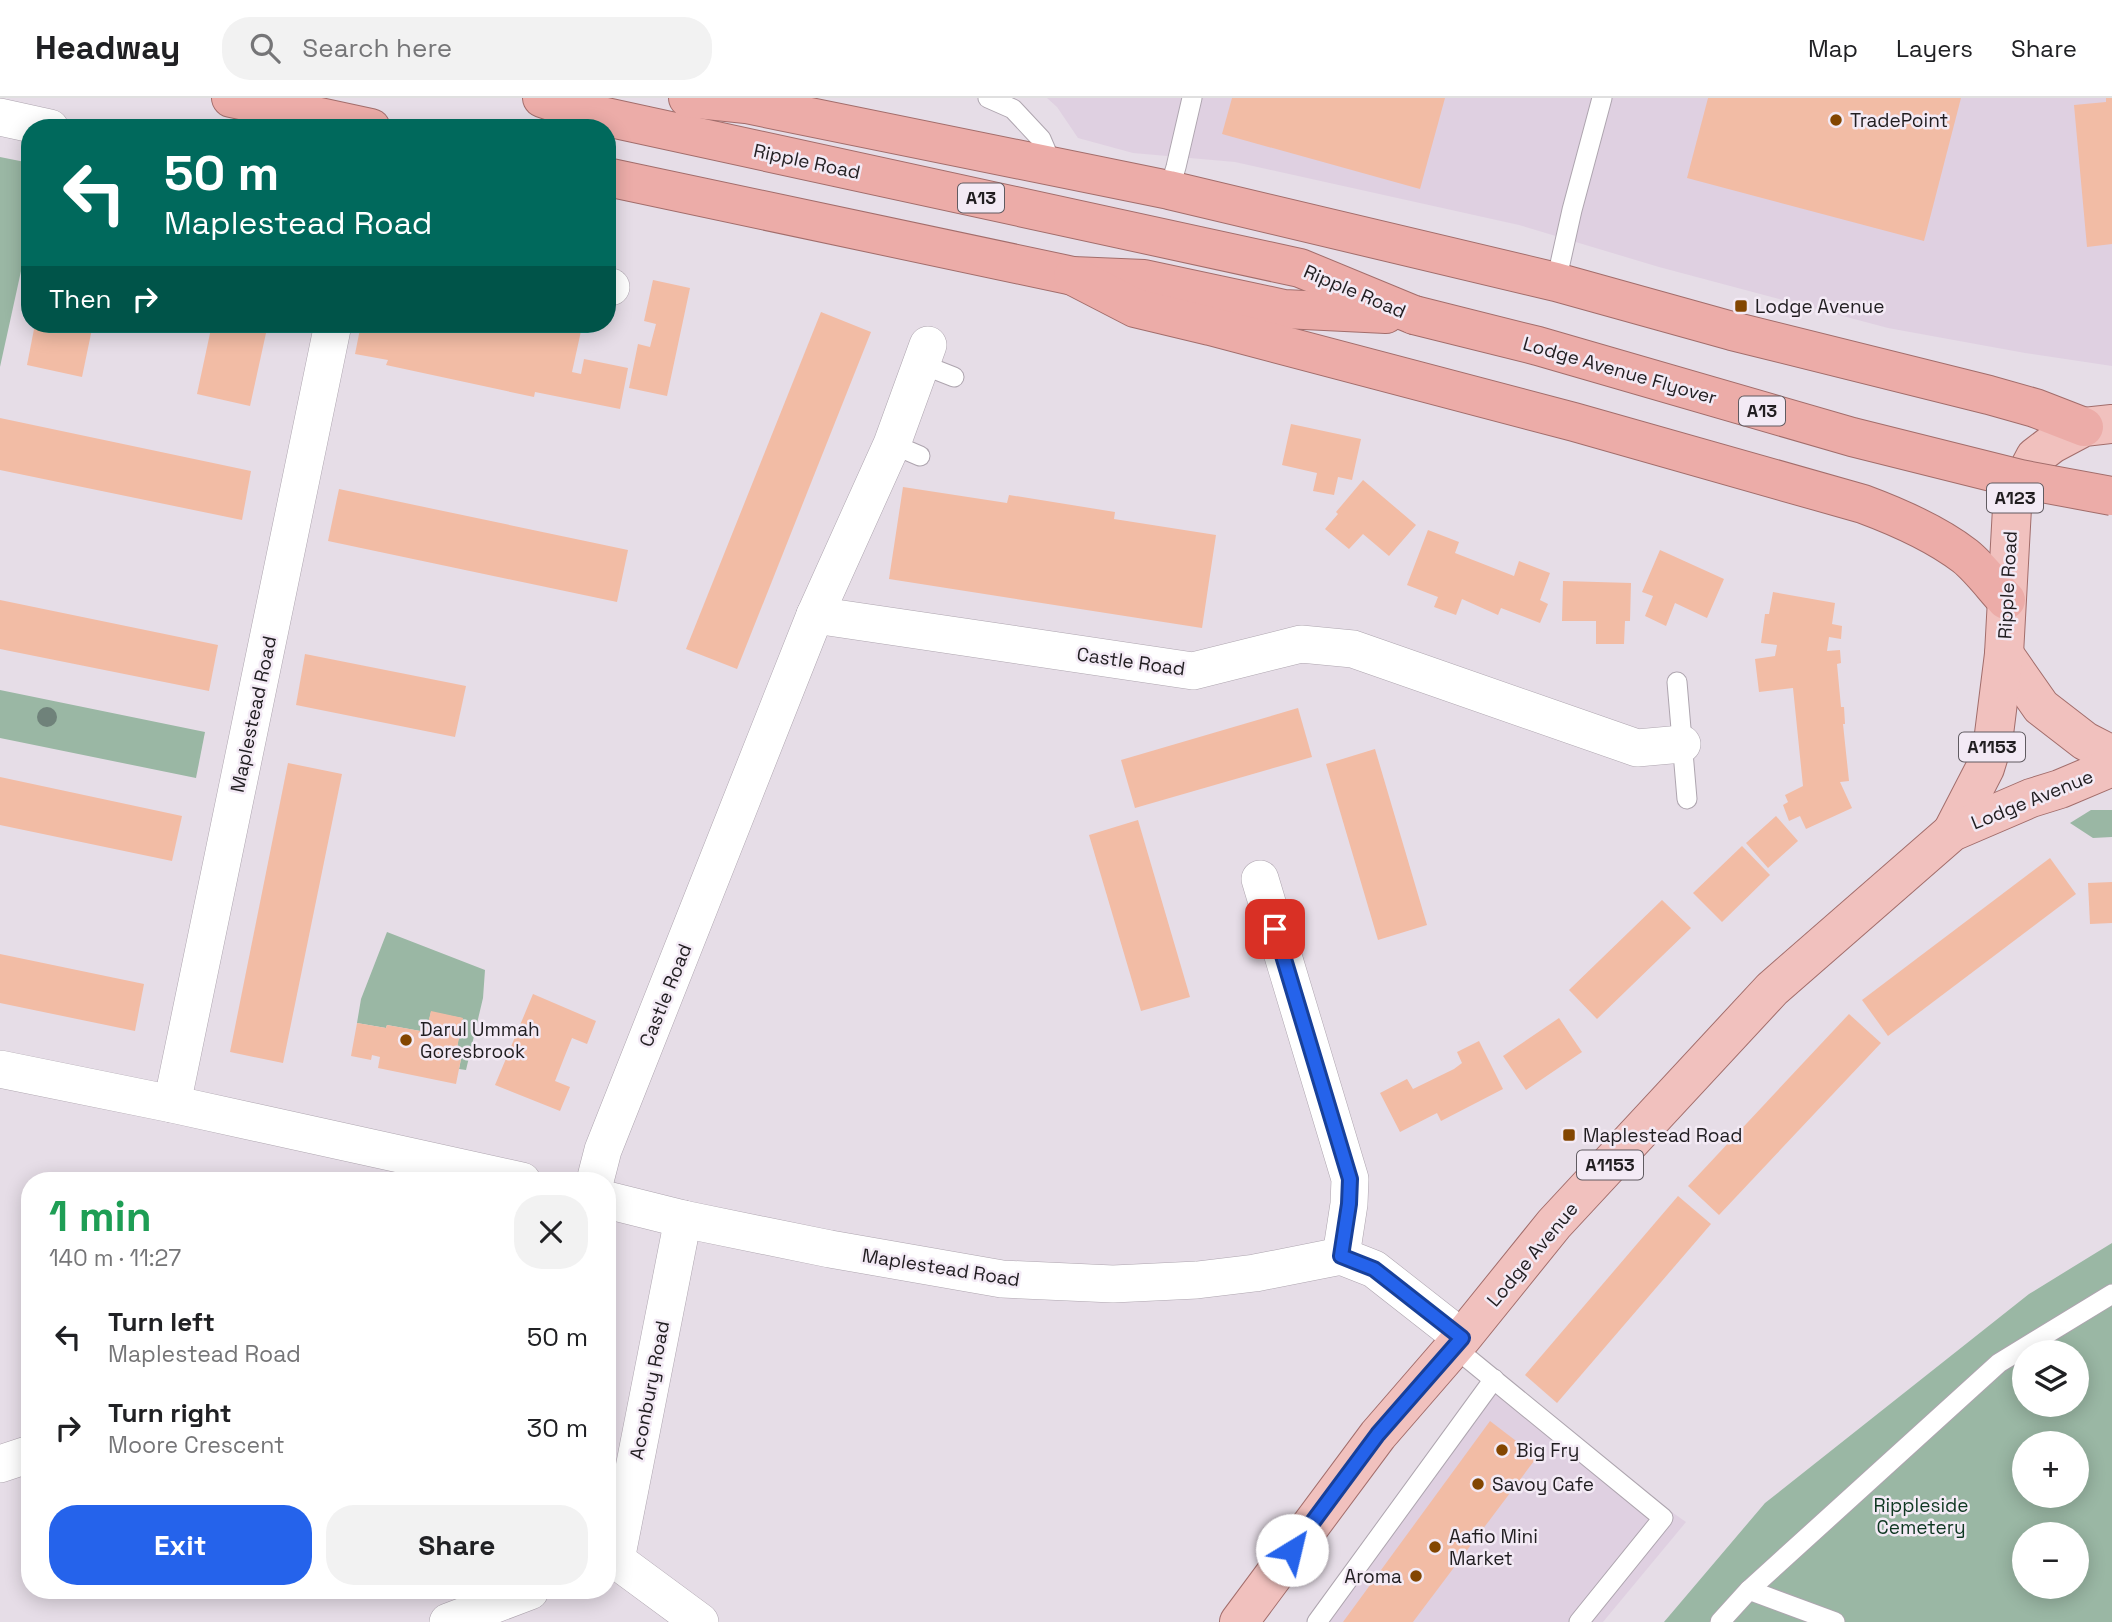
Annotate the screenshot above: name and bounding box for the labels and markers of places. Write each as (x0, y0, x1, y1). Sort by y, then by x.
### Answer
place label: TradePoint (1850, 108, 1948, 133)
marker: TradePoint (1828, 112, 1844, 128)
place label: Lodge Avenue (1755, 294, 1884, 319)
marker: Lodge Avenue (1733, 298, 1749, 314)
pin (1245, 899, 1305, 959)
place label: Darul Ummah Goresbrook (420, 1017, 540, 1064)
marker: Darul Ummah Goresbrook (398, 1032, 414, 1048)
place label: Maplestead Road (1583, 1123, 1742, 1148)
marker: Maplestead Road (1561, 1127, 1577, 1143)
place label: Big Fry (1516, 1438, 1579, 1463)
marker: Big Fry (1494, 1442, 1510, 1458)
place label: Savoy Cafe (1492, 1472, 1594, 1497)
marker: Savoy Cafe (1470, 1476, 1486, 1492)
place label: Aafio Mini Market (1449, 1524, 1538, 1571)
marker: Aafio Mini Market (1427, 1539, 1443, 1555)
place label: Aroma (1344, 1564, 1402, 1589)
marker: Aroma (1408, 1568, 1424, 1584)

